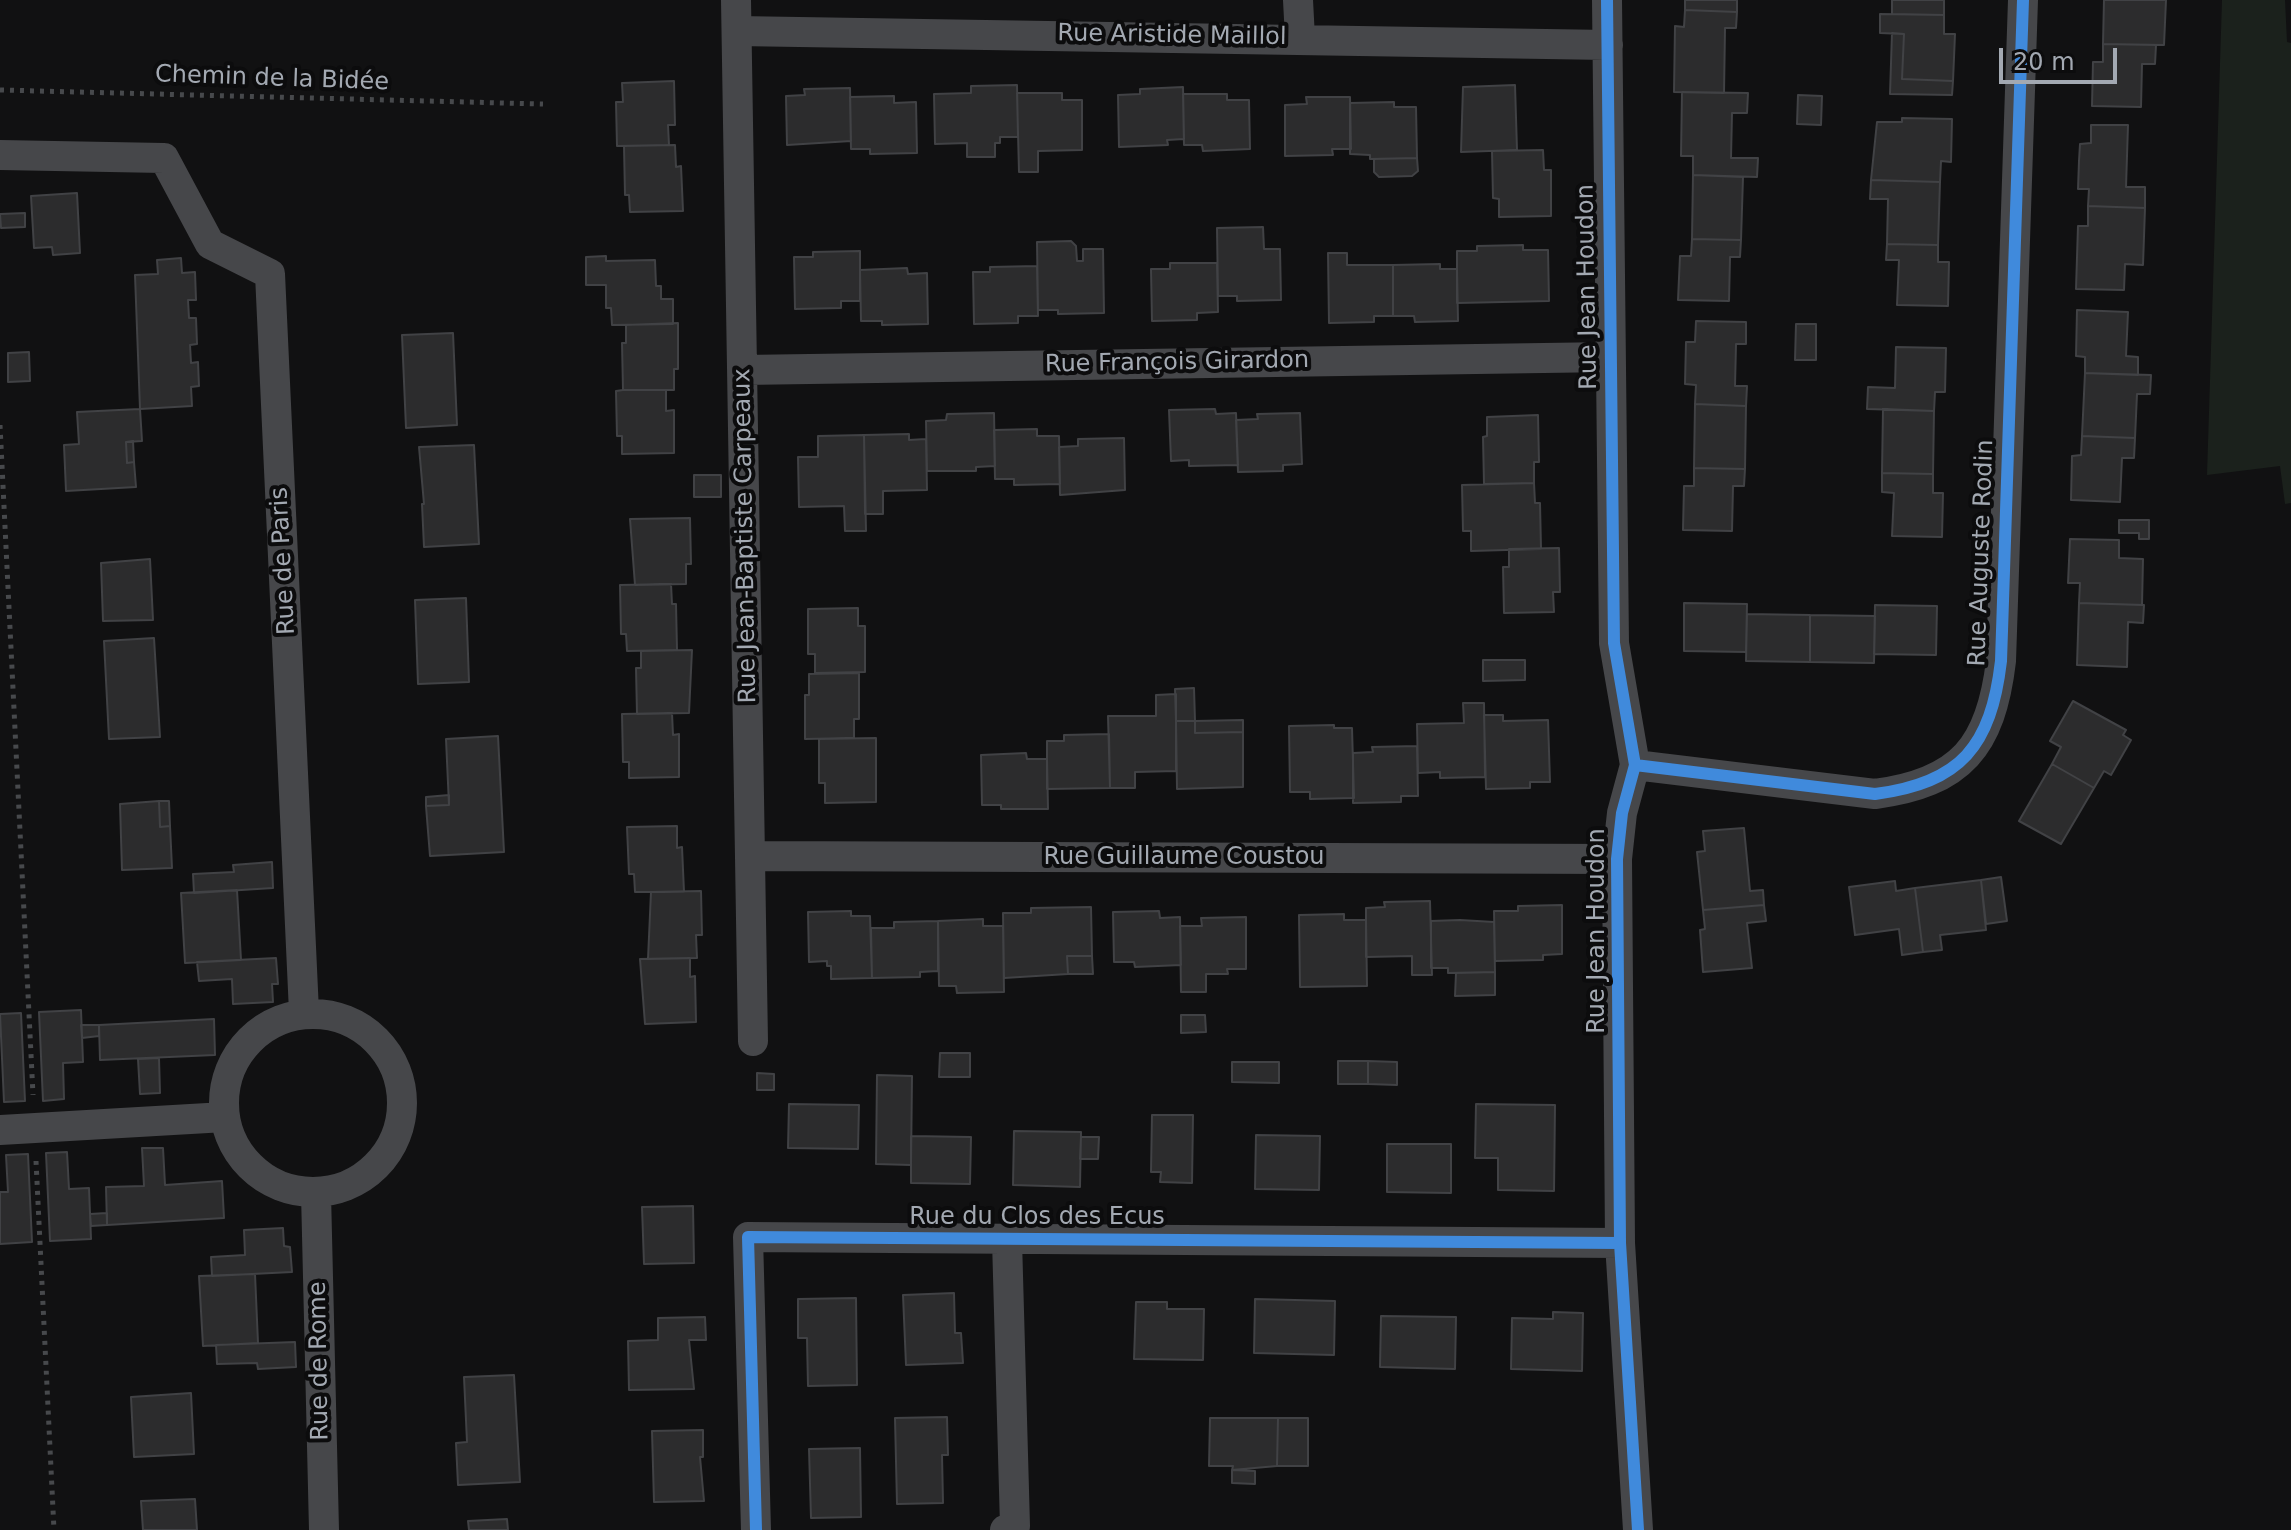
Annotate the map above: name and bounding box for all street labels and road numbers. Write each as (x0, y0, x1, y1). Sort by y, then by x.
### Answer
street label: Rue Aristide Maillol (1057, 20, 1287, 52)
street label: Chemin de la Bidée (154, 61, 390, 97)
street label: Rue Jean Houdon (1572, 184, 1604, 390)
street label: Rue François Girardon (1045, 346, 1309, 380)
street label: Rue Jean-Baptiste Carpeaux (729, 368, 763, 704)
street label: Rue Auguste Rodin (1964, 439, 2000, 667)
street label: Rue de Paris (266, 486, 302, 636)
street label: Rue Jean Houdon (1584, 828, 1612, 1034)
street label: Rue Guillaume Coustou (1043, 844, 1325, 872)
street label: Rue du Clos des Ecus (909, 1204, 1165, 1232)
street label: Rue de Rome (304, 1281, 336, 1441)

